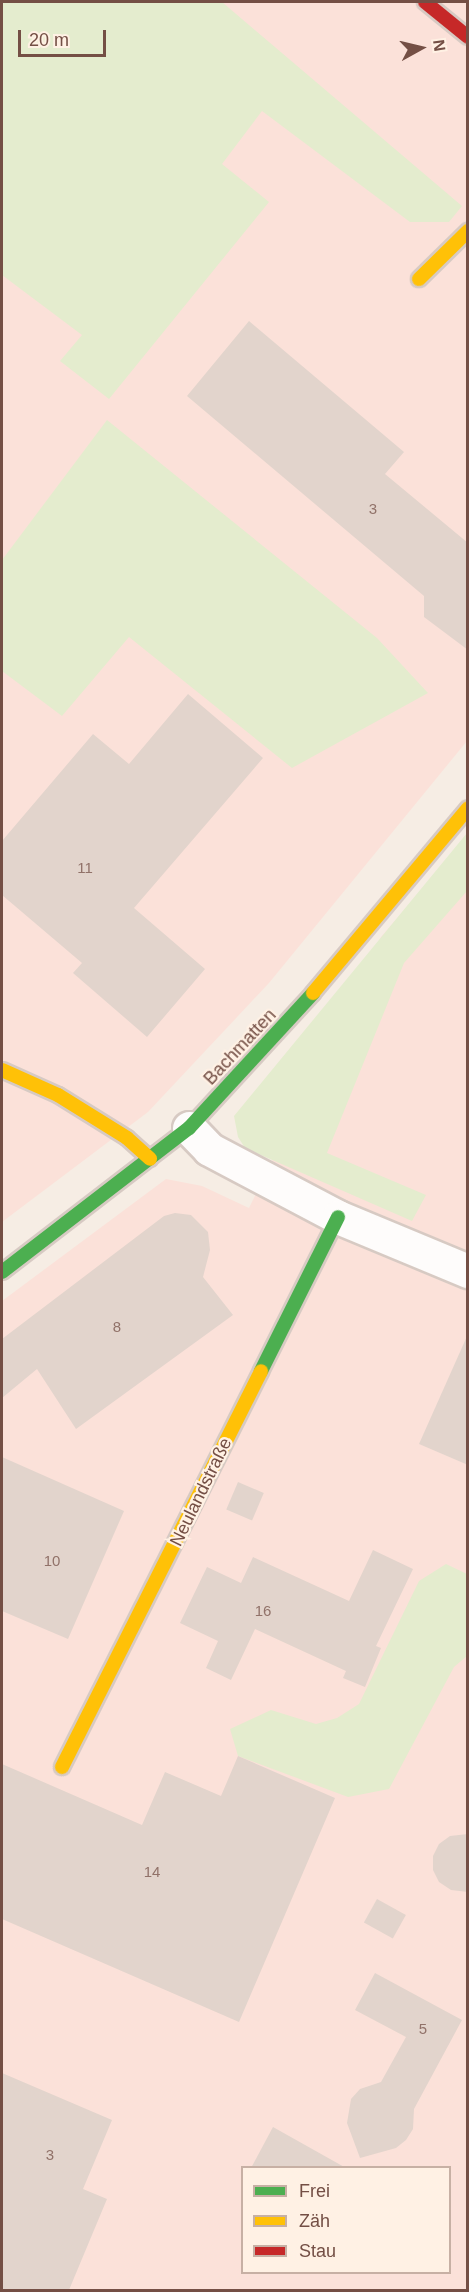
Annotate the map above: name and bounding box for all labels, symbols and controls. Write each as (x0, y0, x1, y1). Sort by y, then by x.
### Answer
scale bar (21, 18, 110, 56)
north arrow (391, 18, 451, 78)
text: 20 m (29, 30, 69, 50)
text: N (430, 39, 449, 52)
house number: 3 (369, 500, 377, 518)
house number: 11 (77, 859, 93, 877)
street label: Bachmatten (199, 1005, 281, 1089)
house number: 8 (113, 1318, 121, 1336)
street label: Neulandstraße (165, 1434, 237, 1550)
house number: 10 (44, 1552, 60, 1570)
house number: 16 (255, 1602, 271, 1620)
house number: 14 (144, 1863, 160, 1881)
house number: 5 (419, 2020, 427, 2038)
house number: 3 (46, 2146, 54, 2164)
legend (241, 2166, 451, 2274)
text: Frei (299, 2181, 330, 2201)
text: Zäh (299, 2211, 330, 2231)
text: Stau (299, 2241, 336, 2261)

